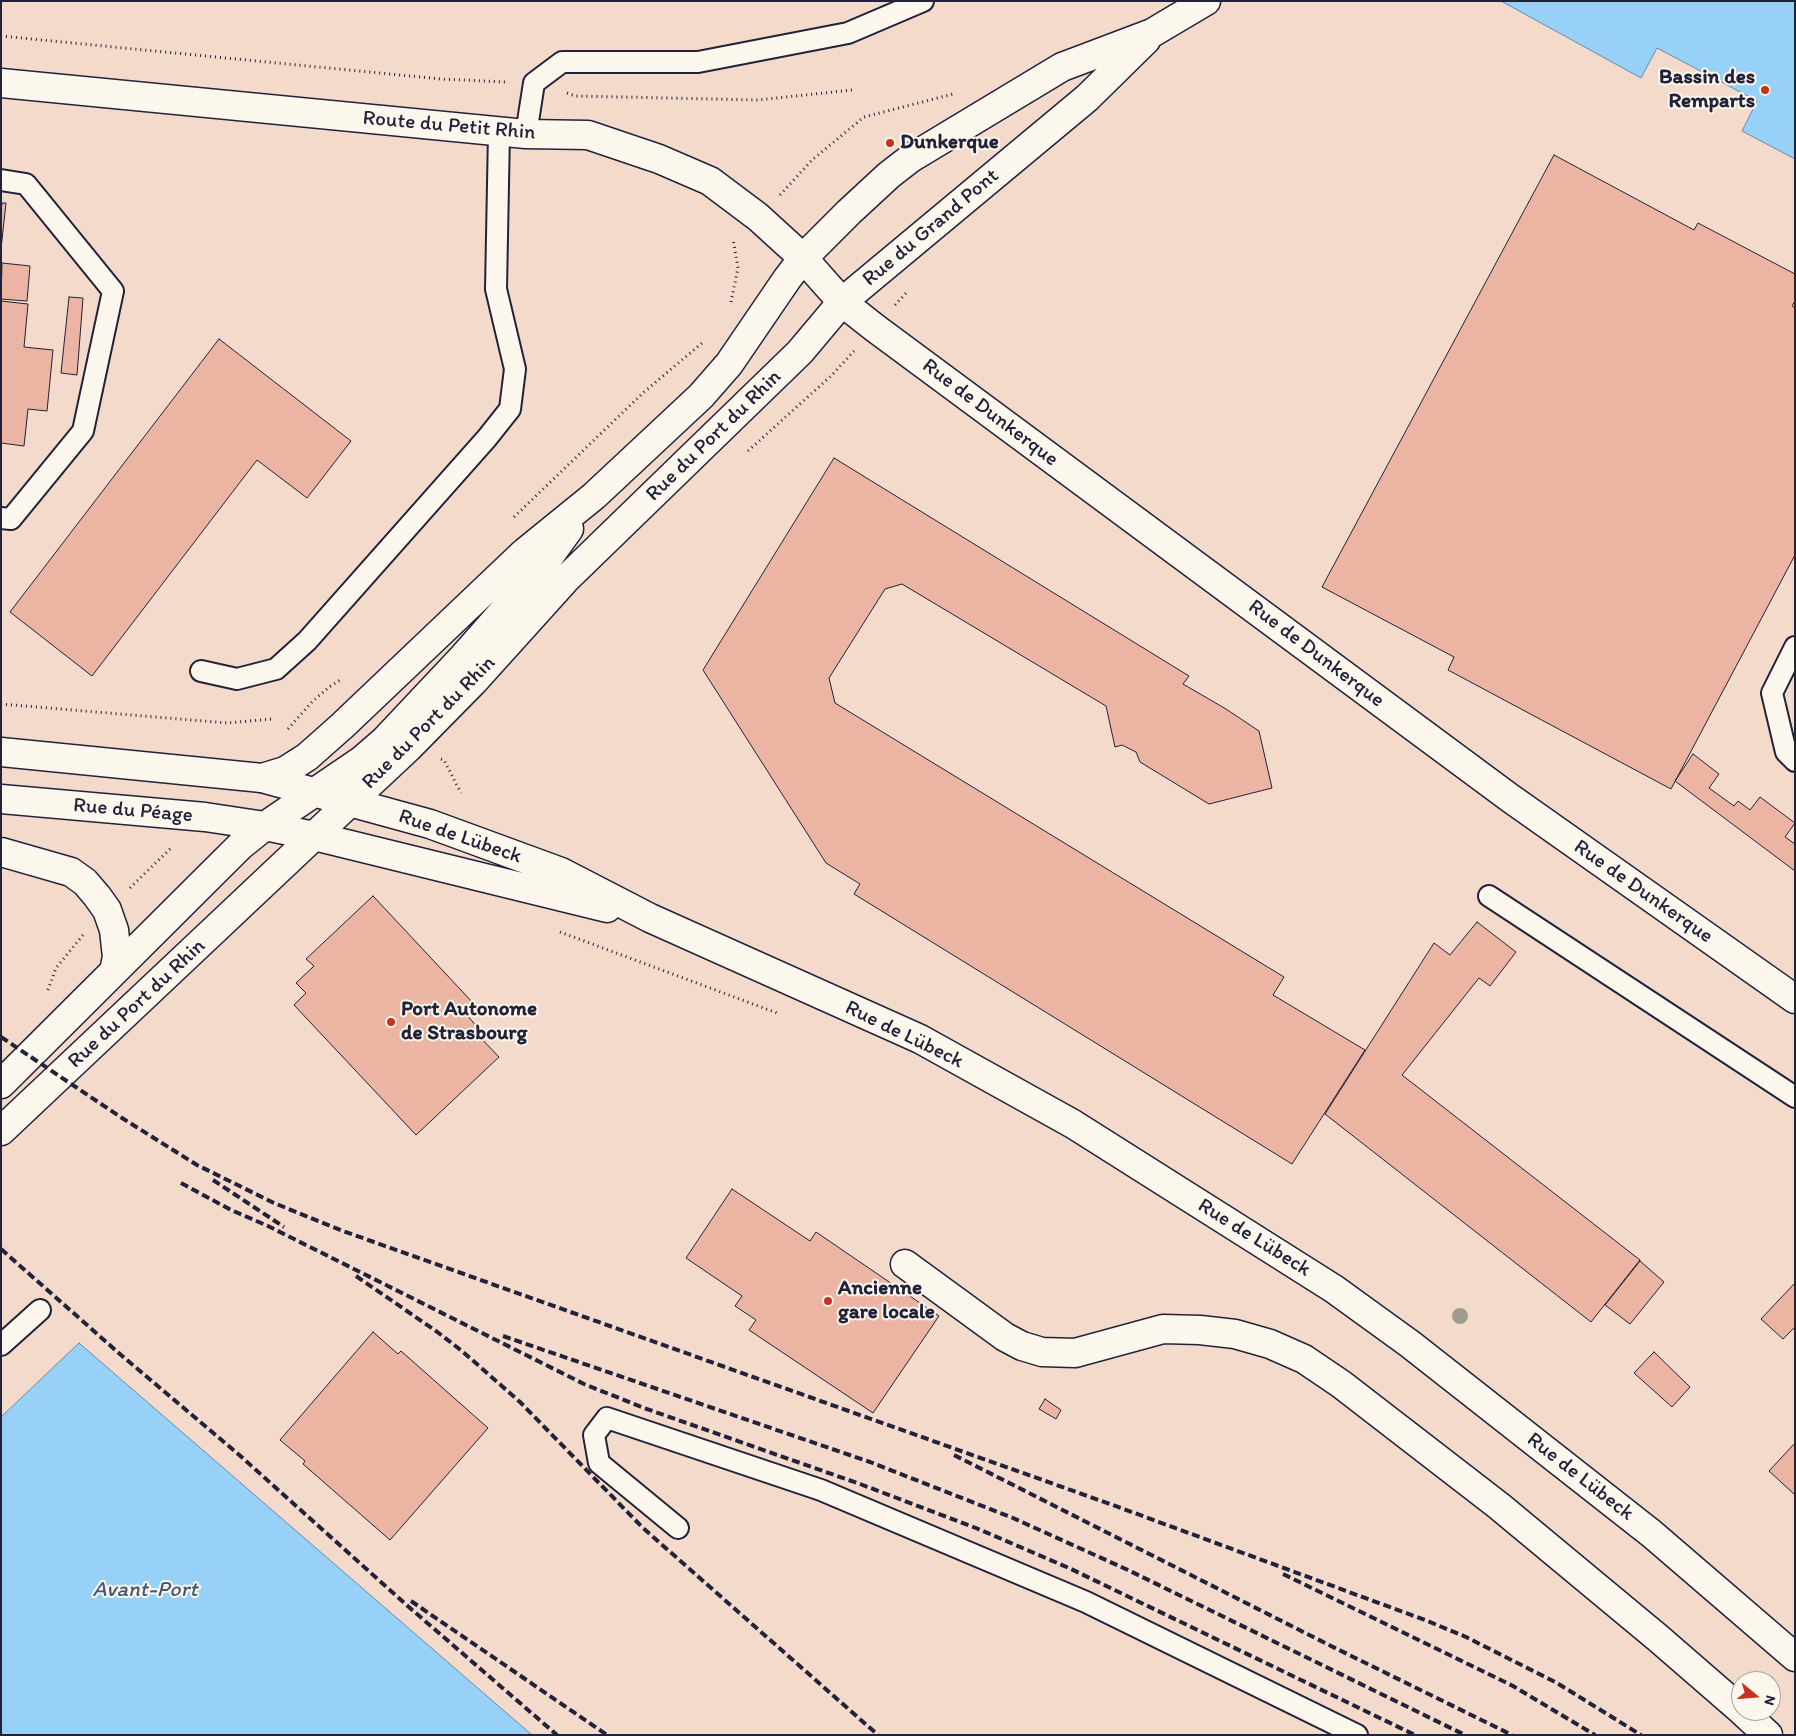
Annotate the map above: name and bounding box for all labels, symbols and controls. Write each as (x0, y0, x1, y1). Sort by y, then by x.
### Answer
place label: Bassin des Remparts (1659, 65, 1755, 115)
marker: Bassin des Remparts (1759, 84, 1771, 96)
street label: Route du Petit Rhin (362, 106, 536, 146)
place label: Dunkerque (900, 130, 999, 156)
marker: Dunkerque (884, 137, 896, 149)
street label: Rue du Grand Pont (858, 164, 1004, 292)
street label: Rue de Dunkerque (917, 354, 1063, 472)
street label: Rue du Port du Rhin (641, 365, 787, 507)
street label: Rue de Dunkerque (1243, 595, 1389, 713)
street label: Rue du Port du Rhin (357, 651, 501, 795)
street label: Rue du Péage (72, 793, 194, 829)
street label: Rue de Lübeck (395, 804, 525, 870)
street label: Rue de Dunkerque (1569, 835, 1717, 949)
street label: Rue du Port du Rhin (63, 934, 211, 1074)
street label: Rue de Lübeck (841, 995, 967, 1075)
place label: Port Autonome de Strasbourg (401, 997, 537, 1047)
marker: Port Autonome de Strasbourg (385, 1016, 397, 1028)
street label: Rue de Lübeck (1193, 1193, 1315, 1283)
place label: Ancienne gare locale (838, 1276, 935, 1326)
marker: Ancienne gare locale (822, 1295, 834, 1307)
street label: Rue de Lübeck (1522, 1427, 1638, 1527)
water label: Avant-Port (93, 1577, 197, 1603)
north arrow (1731, 1671, 1781, 1721)
text: N (1760, 1693, 1779, 1707)

